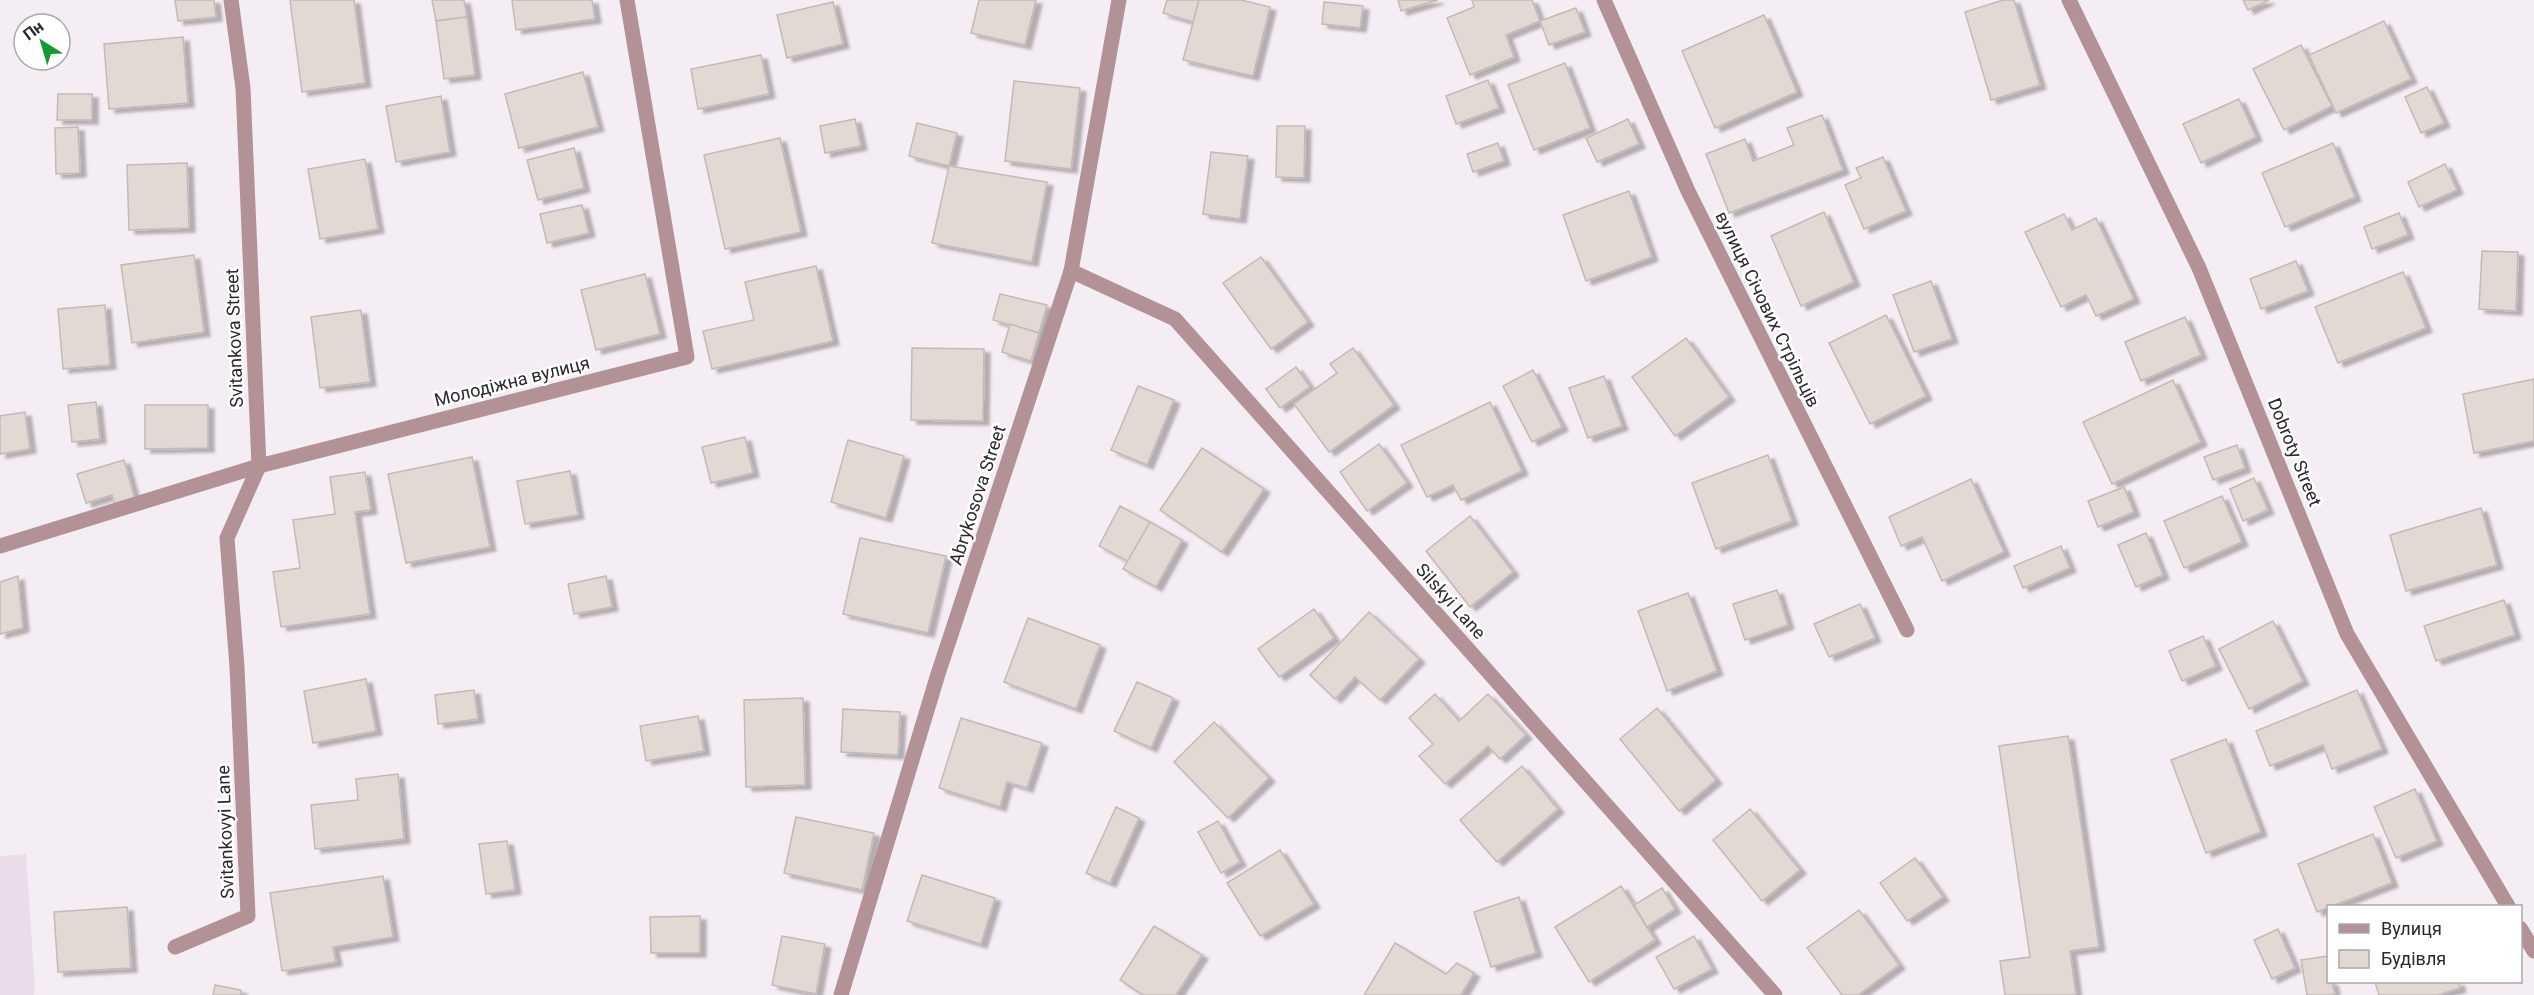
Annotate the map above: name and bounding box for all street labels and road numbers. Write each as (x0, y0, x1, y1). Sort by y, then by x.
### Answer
street label: вулиця Січових Стрільців (1711, 208, 1825, 410)
street label: Svitankova Street (221, 268, 247, 408)
street label: Молодіжна вулиця (432, 352, 592, 410)
street label: Dobroty Street (2264, 395, 2326, 509)
street label: Abrykosova Street (944, 422, 1010, 568)
street label: Silskyi Lane (1412, 559, 1490, 643)
street label: Svitankovyi Lane (212, 765, 238, 899)

